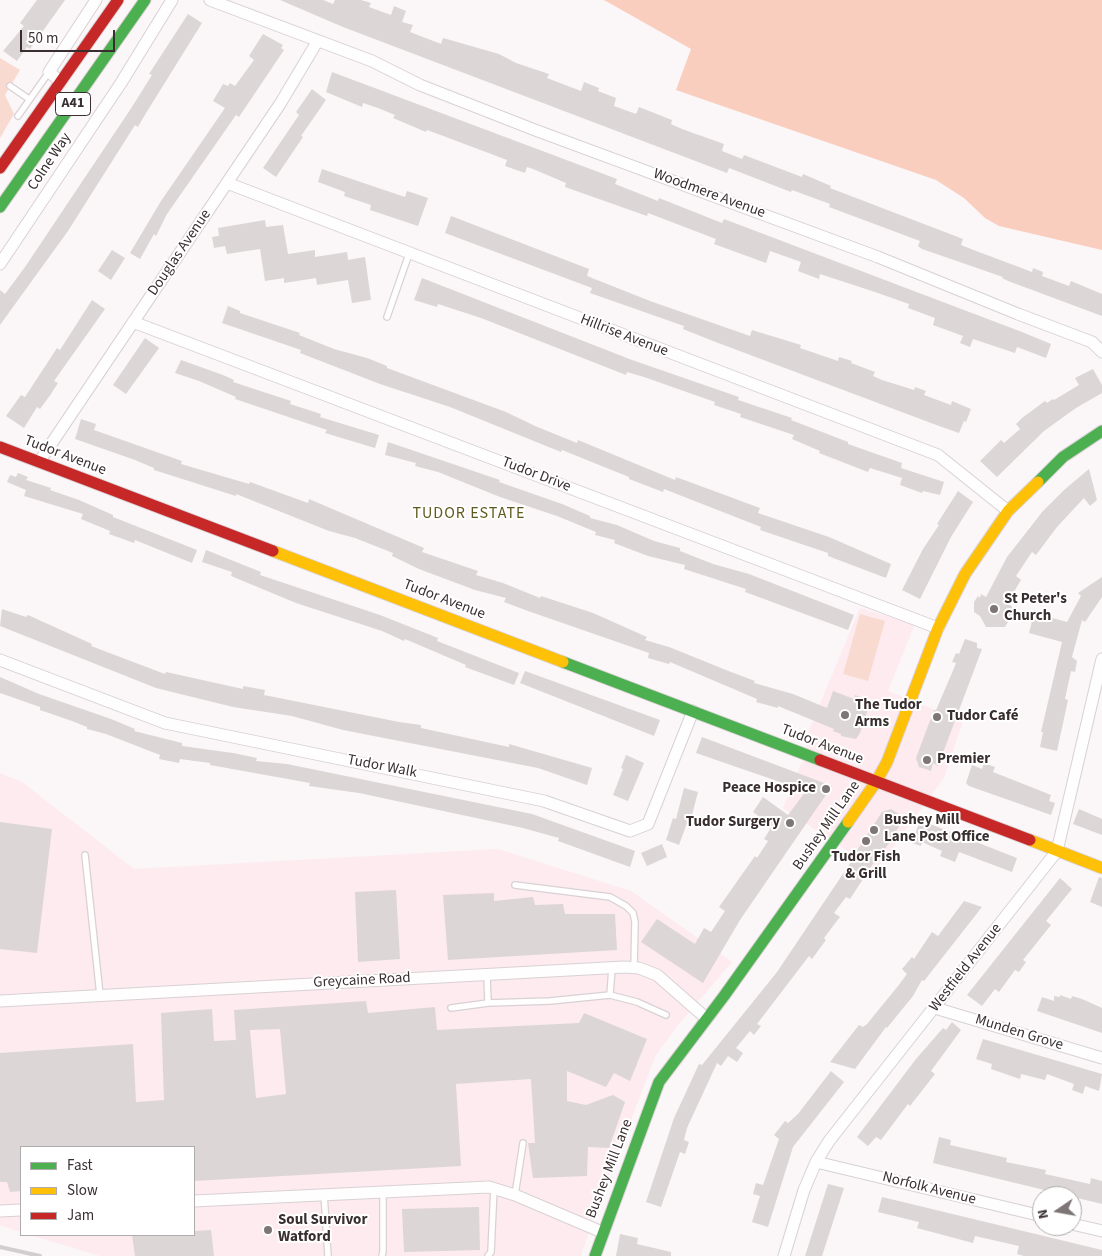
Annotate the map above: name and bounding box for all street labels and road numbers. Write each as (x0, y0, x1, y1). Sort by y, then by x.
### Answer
road number: A41 (56, 92, 90, 116)
street label: Colne Way (24, 130, 76, 194)
street label: Woodmere Avenue (650, 165, 768, 223)
street label: Douglas Avenue (145, 207, 215, 299)
street label: Hillrise Avenue (577, 311, 671, 361)
street label: Tudor Avenue (21, 432, 109, 480)
street label: Tudor Drive (499, 454, 573, 496)
street label: Tudor Avenue (400, 576, 488, 624)
street label: Tudor Avenue (778, 721, 866, 769)
street label: Tudor Walk (346, 751, 418, 783)
street label: Bushey Mill Lane (790, 778, 864, 874)
street label: Westfield Avenue (926, 920, 1006, 1016)
street label: Greycaine Road (313, 969, 411, 993)
street label: Munden Grove (973, 1011, 1065, 1055)
street label: Bushey Mill Lane (583, 1117, 637, 1221)
street label: Norfolk Avenue (880, 1169, 978, 1209)

